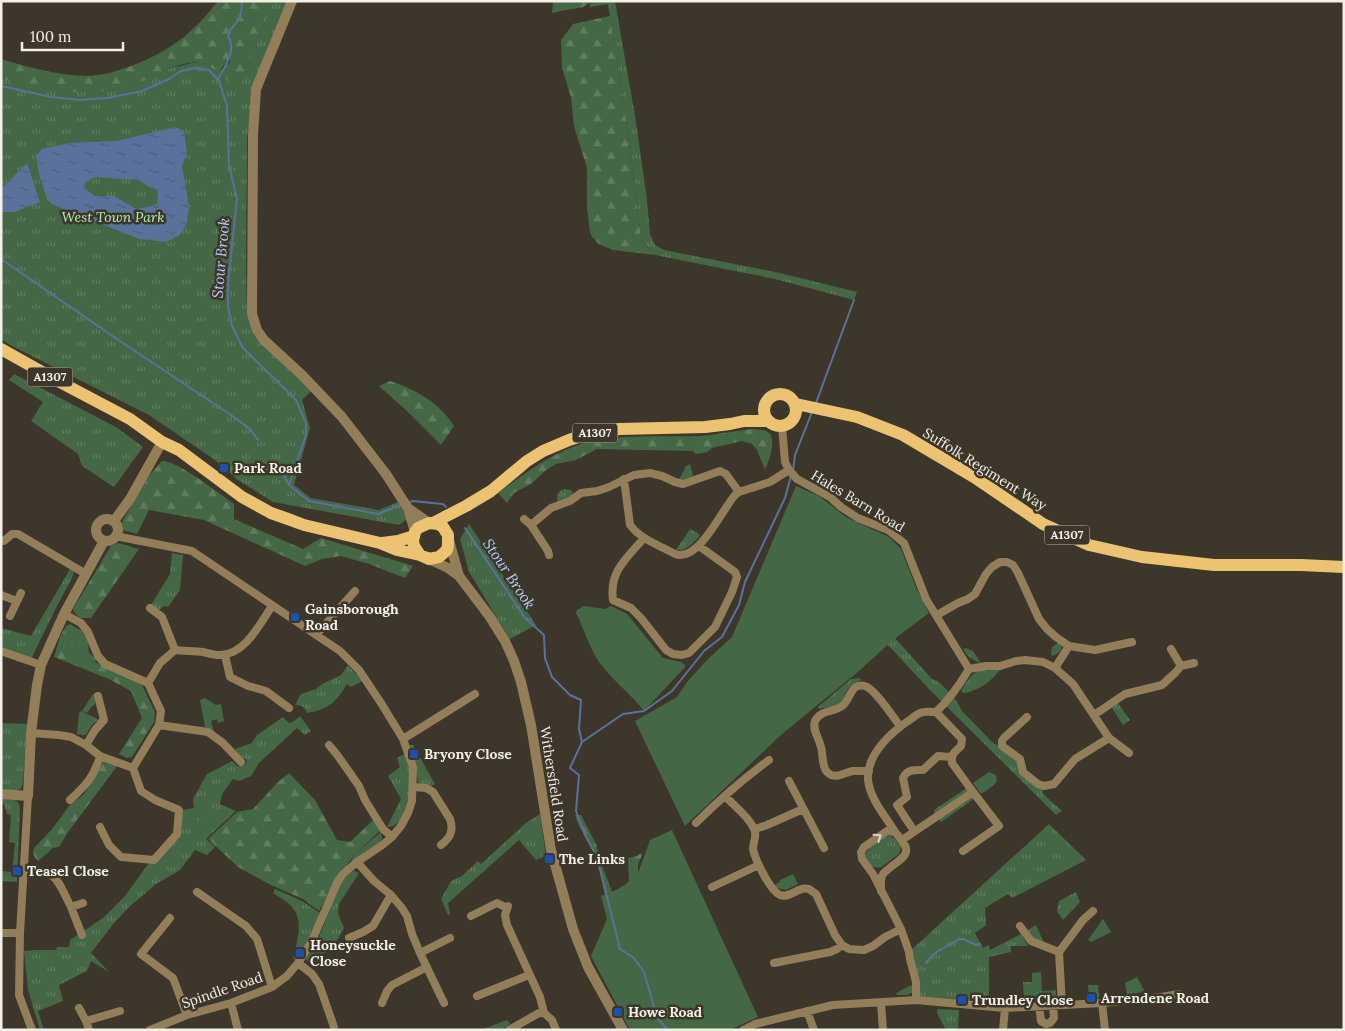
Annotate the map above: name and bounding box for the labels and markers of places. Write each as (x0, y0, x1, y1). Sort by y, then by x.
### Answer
place label: Park Road (234, 459, 302, 477)
marker: Park Road (218, 462, 230, 474)
place label: Gainsborough Road (305, 600, 399, 634)
marker: Gainsborough Road (289, 611, 301, 623)
place label: Bryony Close (424, 745, 512, 763)
marker: Bryony Close (408, 748, 420, 760)
place label: The Links (559, 850, 625, 868)
marker: The Links (543, 853, 555, 865)
place label: Teasel Close (27, 862, 109, 880)
marker: Teasel Close (11, 865, 23, 877)
place label: Honeysuckle Close (310, 936, 396, 970)
marker: Honeysuckle Close (294, 947, 306, 959)
place label: Arrendene Road (1101, 989, 1209, 1007)
place label: Trundley Close (972, 991, 1074, 1009)
marker: Arrendene Road (1085, 992, 1097, 1004)
marker: Trundley Close (956, 994, 968, 1006)
place label: Howe Road (628, 1003, 702, 1021)
marker: Howe Road (612, 1006, 624, 1018)

